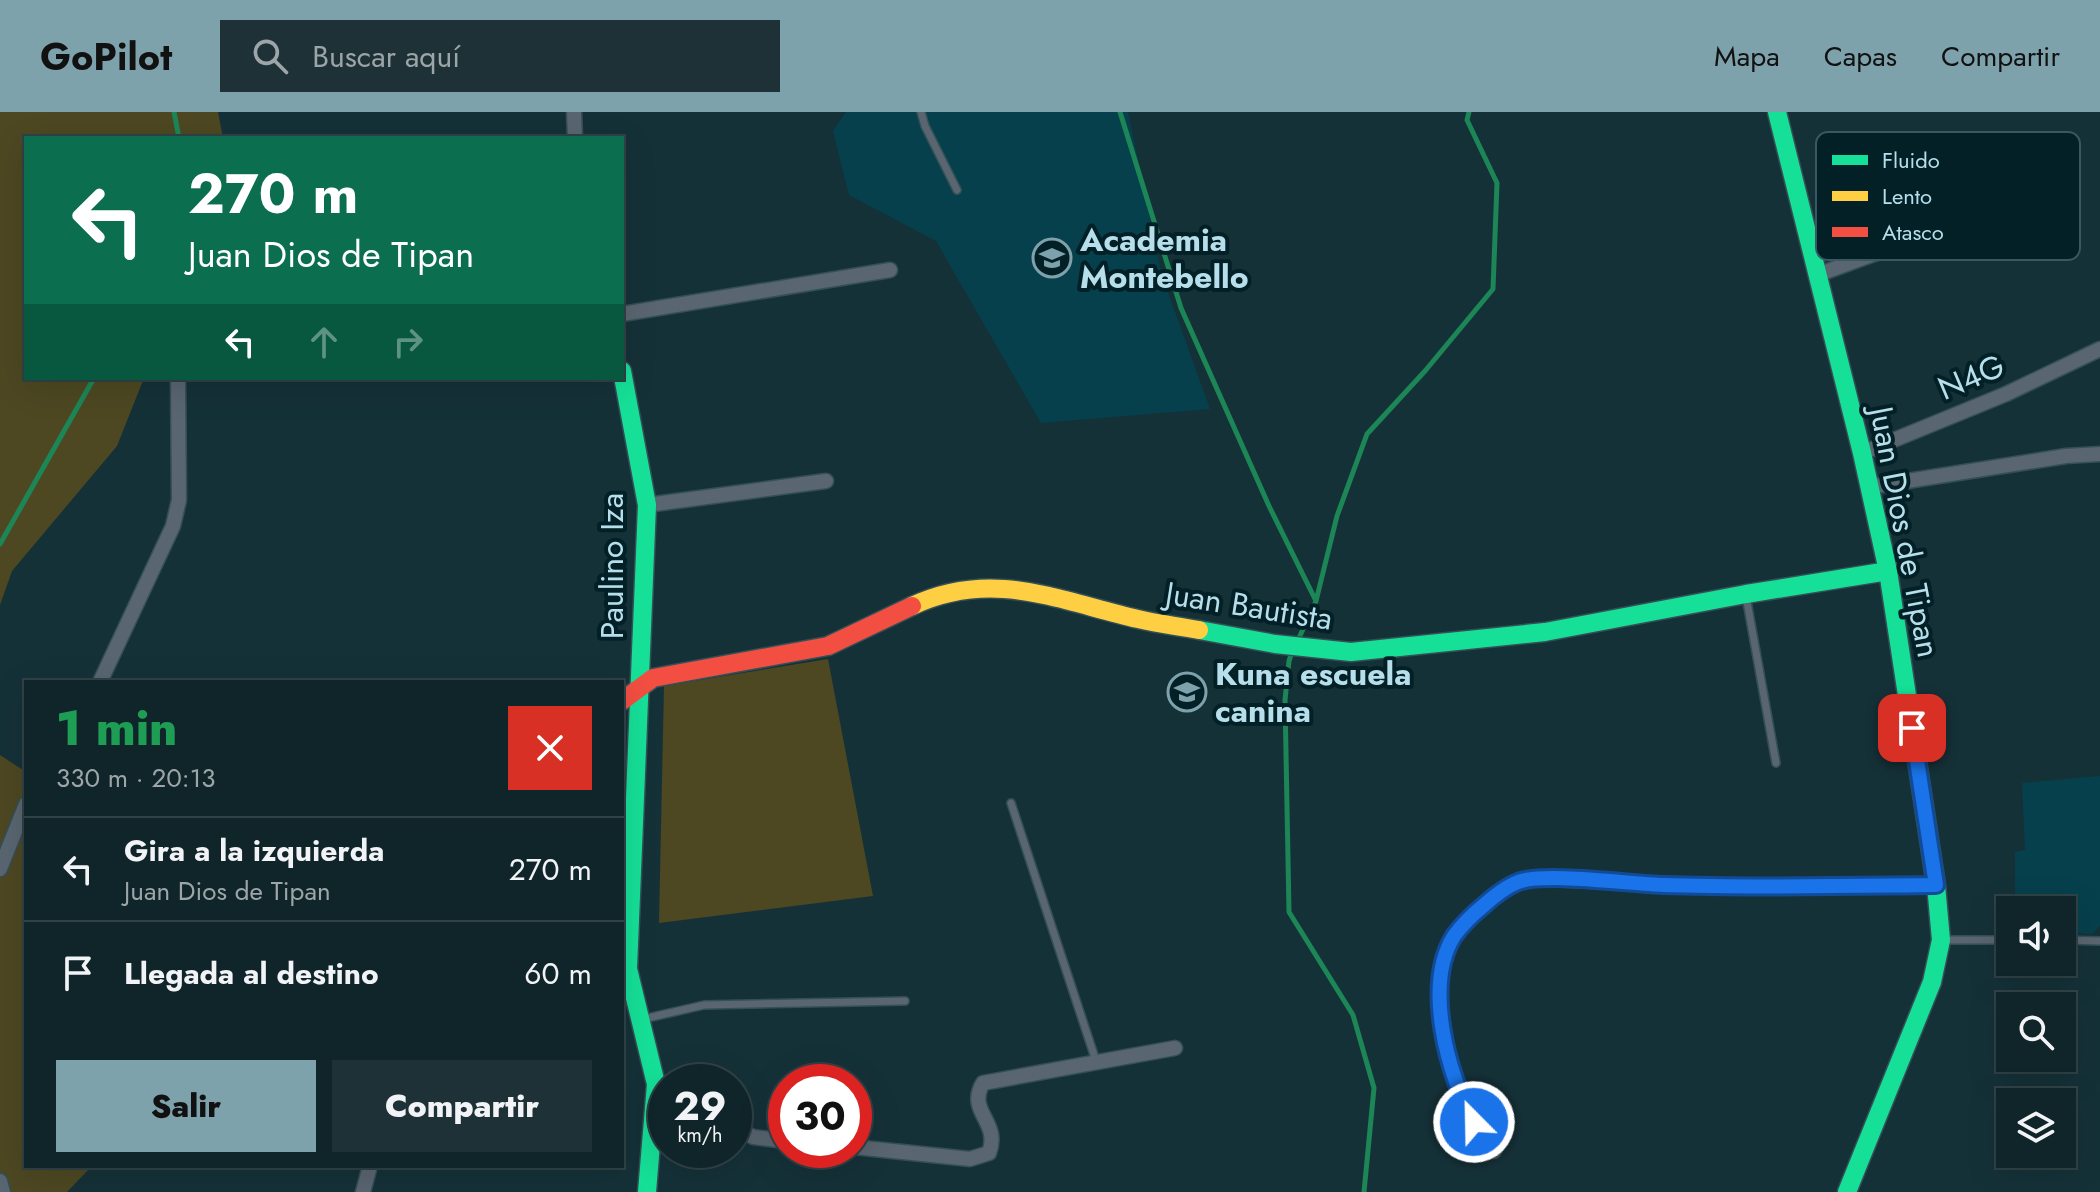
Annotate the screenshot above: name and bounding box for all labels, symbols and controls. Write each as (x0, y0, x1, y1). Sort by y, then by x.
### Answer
search box (220, 20, 780, 92)
text: GoPilot (40, 29, 172, 84)
icon: search (248, 34, 292, 78)
text: Buscar aquí (312, 35, 460, 78)
text: Mapa (1714, 36, 1780, 77)
text: Capas (1824, 36, 1897, 77)
text: Compartir (1941, 36, 2060, 77)
legend (1816, 132, 2080, 260)
text: Fluido (1882, 144, 1940, 176)
text: 270 m (188, 153, 358, 234)
icon: left (56, 168, 160, 272)
text: Lento (1882, 180, 1932, 212)
text: Atasco (1882, 216, 1944, 248)
place label: Academia Montebello (1079, 217, 1249, 300)
text: Juan Dios de Tipan (188, 228, 474, 280)
school or university icon: Academia Montebello (1031, 237, 1073, 279)
icon: left (218, 320, 262, 364)
icon: ahead (302, 320, 346, 364)
icon: right (386, 320, 430, 364)
street label: N4G (1931, 342, 2011, 412)
street label: Juan Dios de Tipan (1857, 399, 1952, 661)
street label: Paulino Iza (589, 493, 635, 639)
street label: Juan Bautista (1158, 569, 1336, 642)
place label: Kuna escuela canina (1215, 651, 1411, 734)
school or university icon: Kuna escuela canina (1166, 671, 1208, 713)
text: 1 min (56, 694, 177, 763)
pin (1878, 694, 1946, 762)
button: close (508, 706, 592, 790)
icon: arrive (1890, 706, 1934, 750)
text: 330 m · 20:13 (56, 759, 216, 797)
text: Gira a la izquierda (124, 829, 384, 872)
icon: left (56, 847, 100, 891)
text: 270 m (509, 848, 592, 891)
text: Juan Dios de Tipan (124, 872, 331, 910)
map controls (1996, 896, 2076, 1168)
button: sound (1996, 896, 2076, 976)
icon: arrive (56, 951, 100, 995)
text: Llegada al destino (124, 952, 379, 995)
text: 60 m (524, 952, 592, 995)
button: search (1996, 992, 2076, 1072)
button: Salir (56, 1060, 316, 1152)
button: Compartir (332, 1060, 592, 1152)
speed limit sign: 30 (768, 1064, 872, 1168)
text: 29 (674, 1077, 727, 1135)
position arrow (1432, 1080, 1516, 1164)
button: layers (1996, 1088, 2076, 1168)
text: km/h (677, 1121, 723, 1150)

